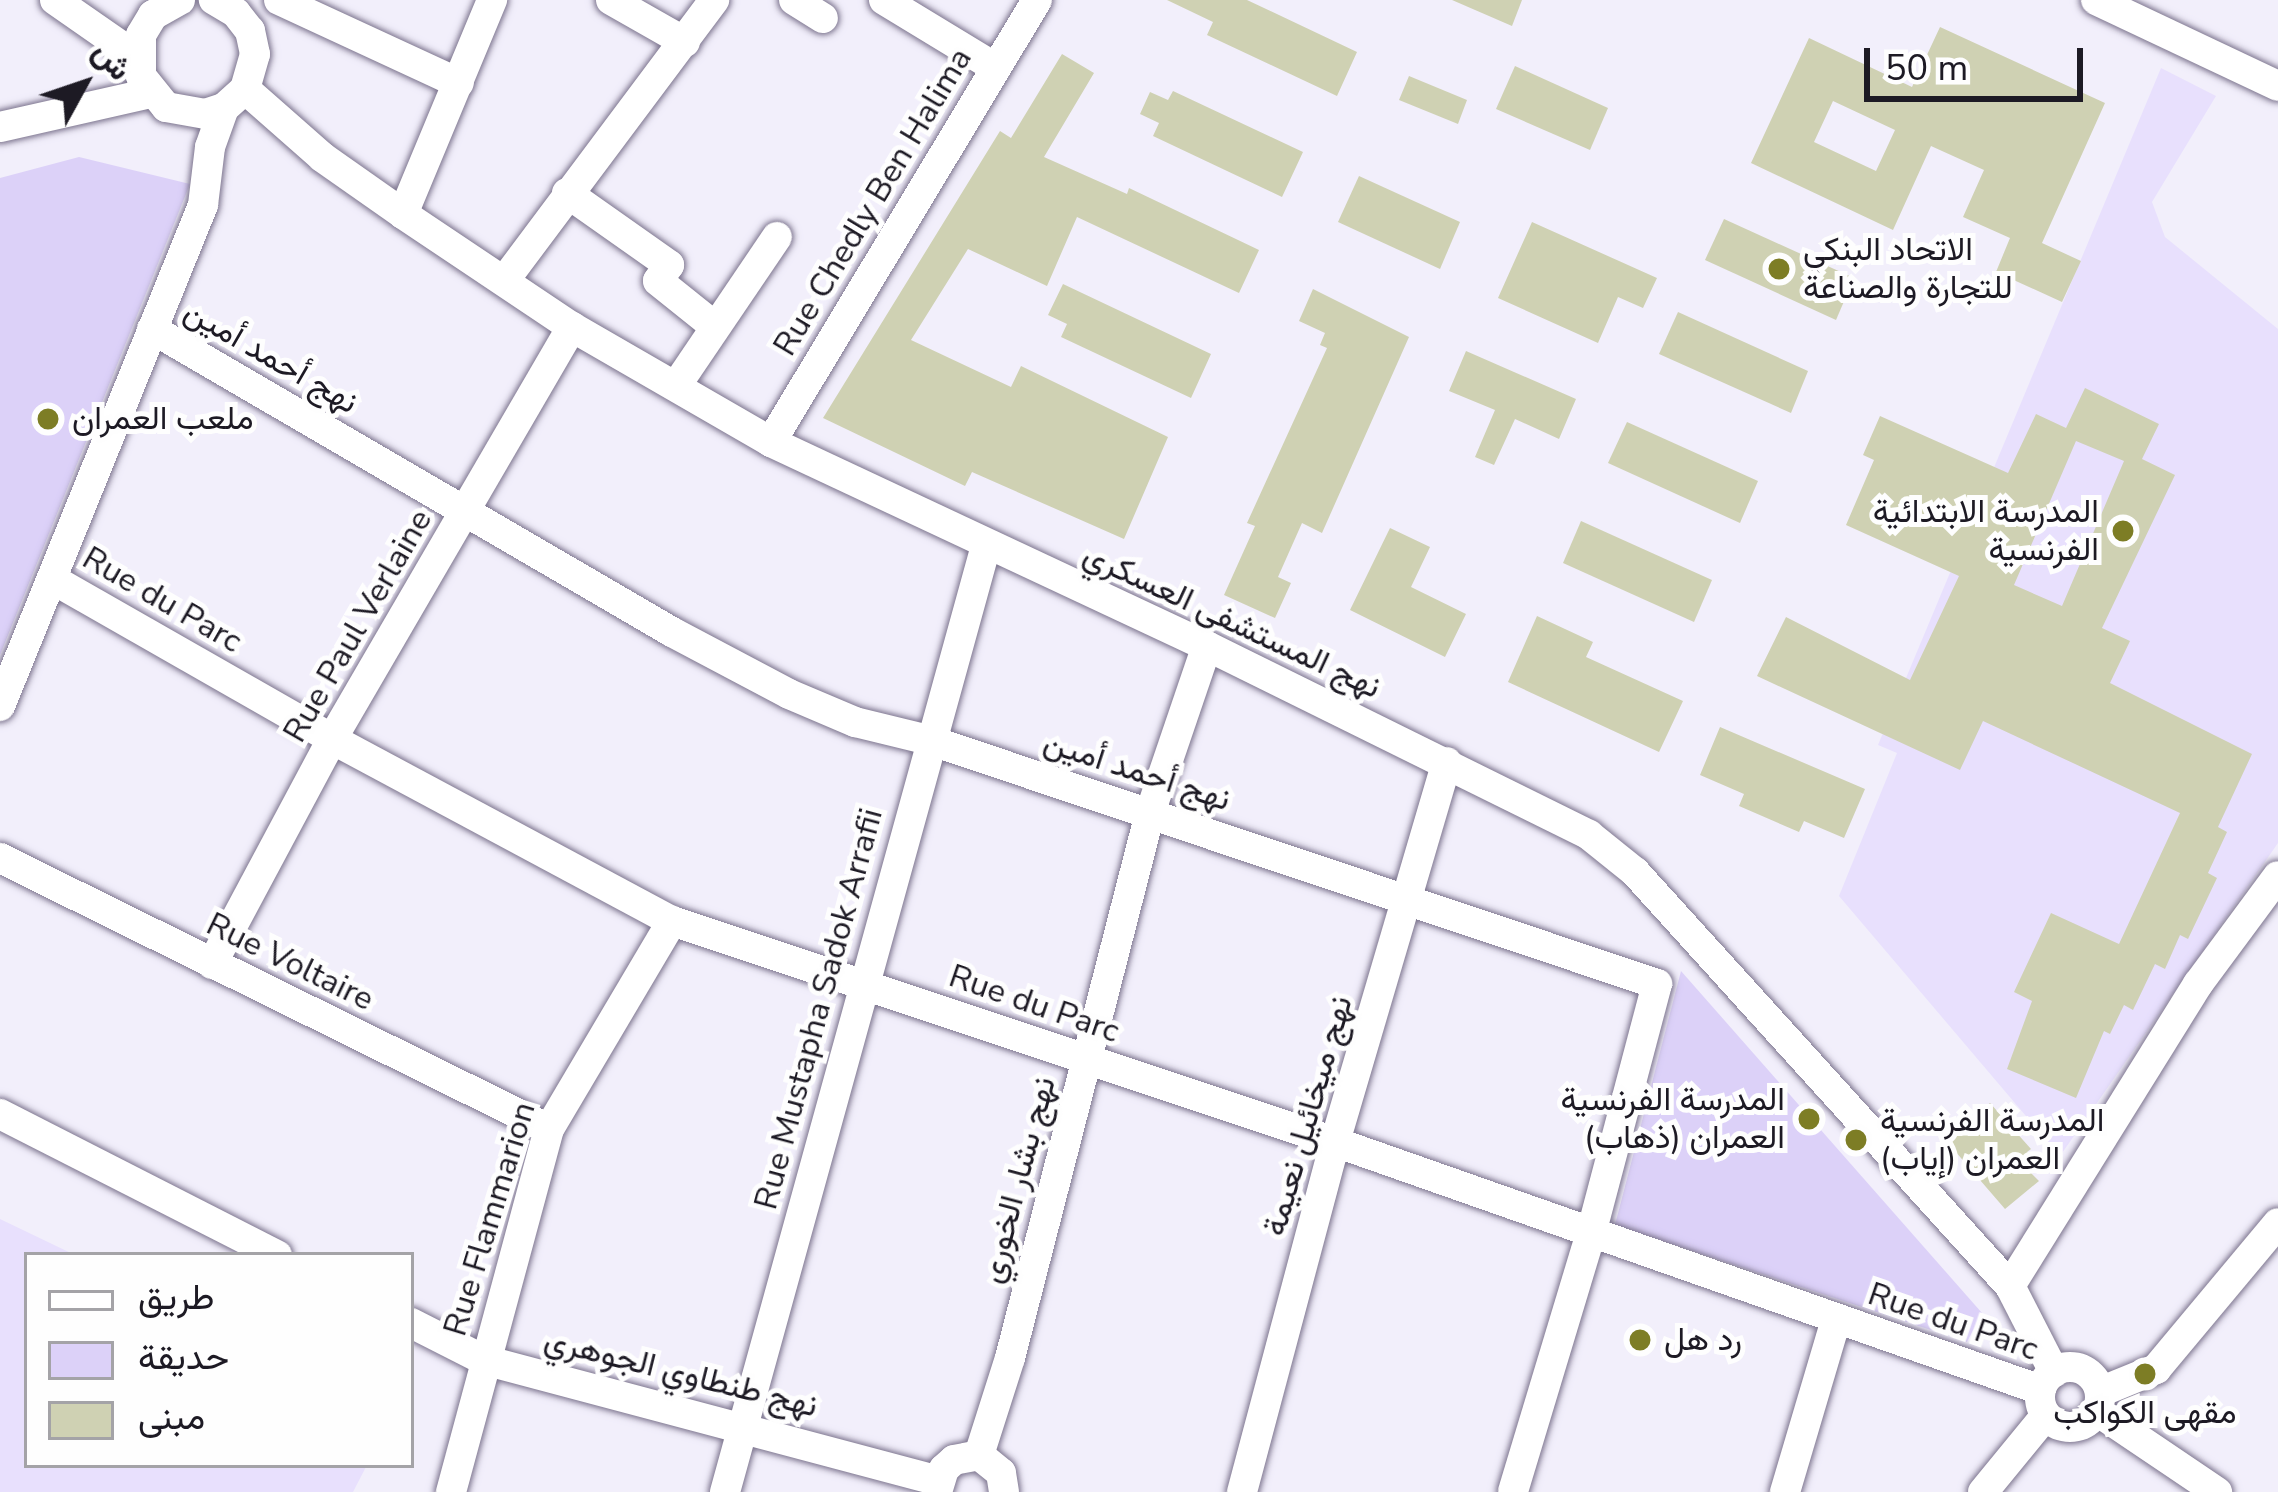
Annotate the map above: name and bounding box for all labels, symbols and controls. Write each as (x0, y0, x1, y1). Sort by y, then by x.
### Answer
north arrow (24, 24, 144, 144)
scale bar (1870, 24, 2089, 98)
text: ش (82, 31, 142, 90)
street label: Rue Chedly Ben Halima (765, 41, 981, 363)
text: 50 m (1885, 44, 1968, 93)
place label: الاتحاد البنكي للتجارة والصناعة (1803, 230, 2013, 308)
marker: الاتحاد البنكي للتجارة والصناعة (1766, 256, 1792, 282)
street label: نهج أحمد أمين (177, 291, 365, 423)
place label: ملعب العمران (72, 399, 254, 439)
marker: ملعب العمران (35, 406, 61, 432)
place label: المدرسة الابتدائية الفرنسية (1873, 492, 2099, 570)
street label: Rue Paul Verlaine (275, 502, 441, 750)
marker: المدرسة الابتدائية الفرنسية (2110, 518, 2136, 544)
street label: نهج المستشفى العسكري (1077, 535, 1387, 707)
street label: Rue du Parc (75, 539, 249, 661)
street label: نهج أحمد أمين (1039, 722, 1235, 820)
street label: Rue Mustapha Sadok Arrafii (746, 804, 892, 1214)
street label: Rue Voltaire (200, 905, 380, 1019)
street label: Rue du Parc (944, 956, 1124, 1052)
street label: نهج ميخائيل نعيمة (1255, 991, 1361, 1241)
street label: نهج بشار الخوري (971, 1073, 1065, 1287)
place label: المدرسة الفرنسية العمران (ذهاب) (1561, 1080, 1785, 1158)
street label: Rue Flammarion (436, 1097, 544, 1341)
place label: المدرسة الفرنسية العمران (إياب) (1880, 1101, 2104, 1179)
marker: المدرسة الفرنسية العمران (ذهاب) (1796, 1106, 1822, 1132)
marker: المدرسة الفرنسية العمران (إياب) (1843, 1127, 1869, 1153)
legend (24, 1252, 414, 1468)
text: طريق (138, 1273, 214, 1322)
street label: Rue du Parc (1863, 1274, 2043, 1370)
street label: نهج طنطاوي الجوهري (540, 1320, 822, 1426)
place label: رد هل (1664, 1320, 1742, 1360)
marker: رد هل (1627, 1327, 1653, 1353)
text: حديقة (138, 1333, 229, 1382)
marker: مقهى الكواكب (2132, 1361, 2158, 1387)
text: مبنى (138, 1393, 205, 1442)
place label: مقهى الكواكب (2053, 1393, 2237, 1433)

